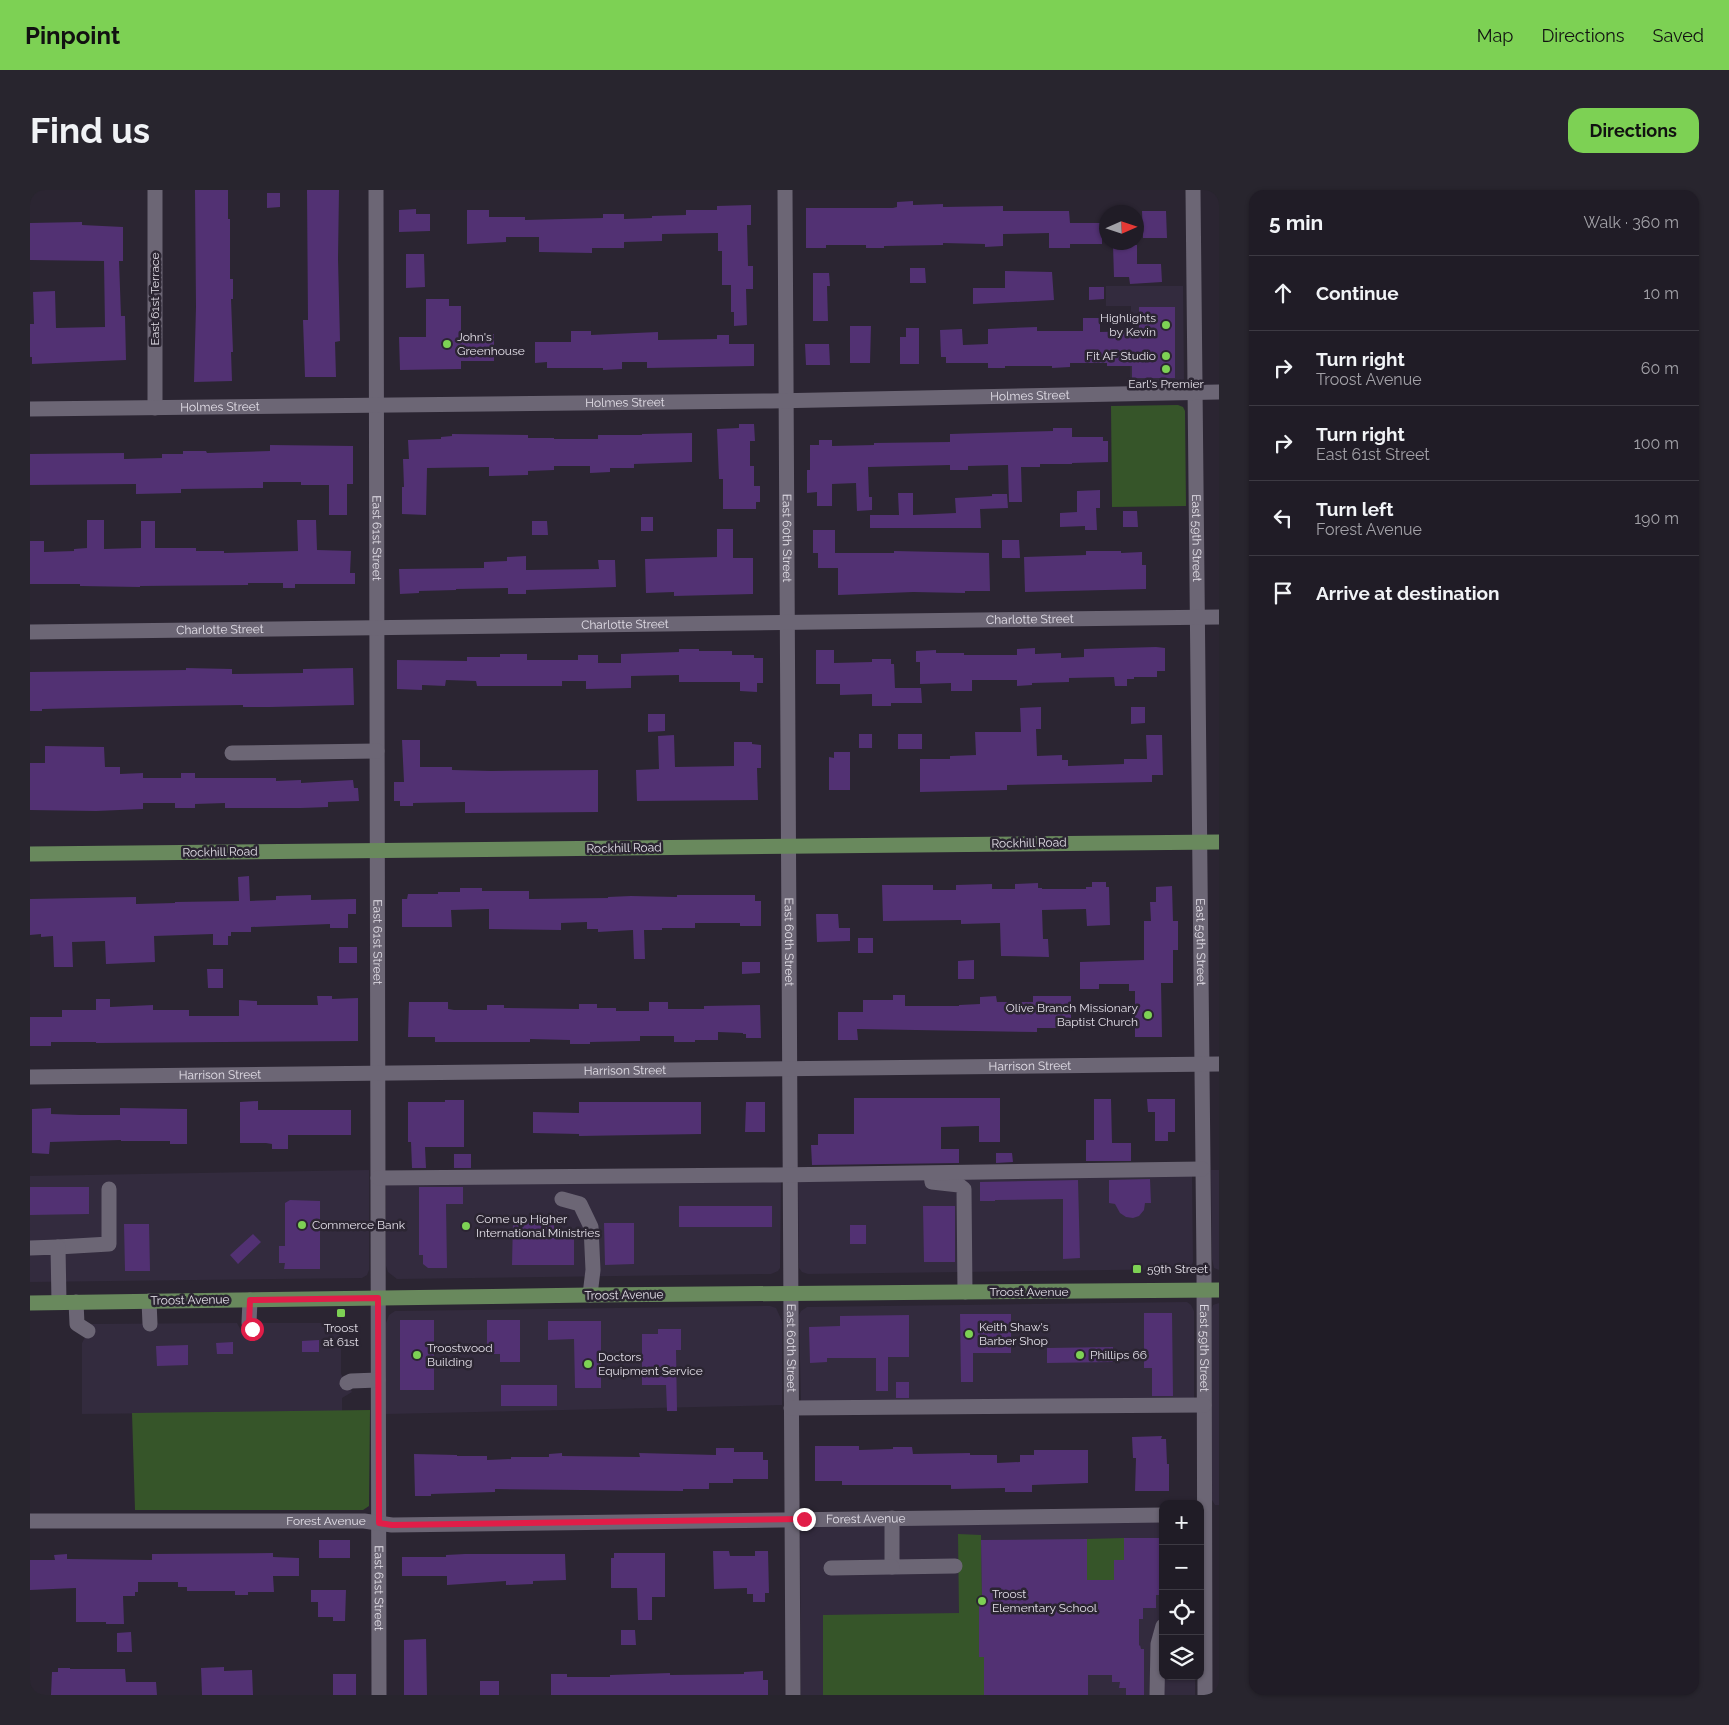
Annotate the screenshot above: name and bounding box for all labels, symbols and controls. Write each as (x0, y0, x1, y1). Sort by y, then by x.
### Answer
text: Pinpoint (25, 21, 120, 50)
text: Map (1477, 25, 1513, 46)
text: Directions (1541, 25, 1625, 46)
text: Saved (1653, 25, 1704, 46)
button: Directions (1568, 108, 1699, 153)
text: Find us (30, 110, 150, 151)
north arrow (1099, 205, 1144, 250)
text: 5 min (1269, 210, 1323, 235)
text: Walk · 360 m (1584, 213, 1679, 232)
street label: East 61st Terrace (148, 252, 162, 346)
icon: ahead (1269, 279, 1297, 307)
text: Continue (1316, 282, 1399, 304)
text: 10 m (1644, 284, 1679, 303)
place label: Highlights by Kevin (1100, 311, 1156, 339)
marker: Highlights by Kevin (1160, 319, 1172, 331)
place label: John's Greenhouse (457, 330, 525, 358)
marker: John's Greenhouse (441, 338, 453, 350)
text: Turn right (1316, 348, 1405, 370)
place label: Fit AF Studio (1086, 349, 1156, 363)
marker: Fit AF Studio (1160, 350, 1172, 362)
icon: right (1269, 354, 1297, 382)
text: 60 m (1641, 359, 1679, 378)
marker: Earl's Premier (1160, 363, 1172, 375)
text: Troost Avenue (1316, 370, 1422, 389)
place label: Earl's Premier (1128, 377, 1205, 391)
street label: Holmes Street (990, 388, 1070, 404)
street label: Holmes Street (585, 395, 665, 410)
street label: Holmes Street (180, 400, 260, 414)
text: Turn right (1316, 423, 1405, 445)
icon: right (1269, 429, 1297, 457)
text: 100 m (1634, 434, 1679, 453)
text: East 61st Street (1316, 445, 1430, 464)
street label: East 60th Street (780, 494, 794, 582)
street label: East 59th Street (1189, 494, 1204, 582)
street label: East 61st Street (370, 495, 384, 581)
text: Turn left (1316, 498, 1393, 520)
icon: left (1269, 504, 1297, 532)
text: 190 m (1634, 509, 1679, 528)
text: Forest Avenue (1316, 520, 1422, 539)
icon: arrive (1269, 579, 1297, 607)
text: Arrive at destination (1316, 582, 1500, 604)
street label: Charlotte Street (986, 612, 1074, 627)
street label: Charlotte Street (581, 617, 669, 632)
street label: Charlotte Street (176, 622, 264, 637)
street label: Rockhill Road (991, 835, 1067, 851)
street label: Rockhill Road (586, 840, 662, 856)
street label: Rockhill Road (182, 844, 258, 860)
street label: East 60th Street (782, 898, 796, 986)
street label: East 59th Street (1193, 898, 1208, 986)
street label: East 61st Street (370, 899, 385, 985)
place label: Olive Branch Missionary Baptist Church (1006, 1001, 1138, 1029)
marker: Olive Branch Missionary Baptist Church (1142, 1009, 1154, 1021)
street label: Harrison Street (988, 1059, 1071, 1074)
street label: Harrison Street (584, 1063, 666, 1078)
street label: Harrison Street (179, 1067, 261, 1082)
place label: Come up Higher International Ministries (476, 1212, 600, 1240)
place label: Commerce Bank (312, 1218, 406, 1232)
marker: Commerce Bank (296, 1219, 308, 1231)
marker: Come up Higher International Ministries (460, 1220, 472, 1232)
place label: 59th Street (1147, 1262, 1208, 1276)
marker: 59th Street (1131, 1263, 1143, 1275)
street label: Troost Avenue (989, 1285, 1069, 1299)
street label: Troost Avenue (584, 1287, 664, 1303)
street label: Troost Avenue (150, 1292, 230, 1308)
street label: East 60th Street (784, 1304, 798, 1392)
street label: East 59th Street (1197, 1304, 1211, 1392)
marker: Troost at 61st (335, 1307, 347, 1319)
route start (241, 1318, 264, 1341)
place label: Keith Shaw's Barber Shop (979, 1320, 1049, 1348)
place label: Troost at 61st (323, 1321, 359, 1349)
marker: Keith Shaw's Barber Shop (963, 1328, 975, 1340)
place label: Troostwood Building (427, 1341, 493, 1369)
place label: Phillips 66 (1090, 1348, 1147, 1362)
marker: Troostwood Building (411, 1349, 423, 1361)
marker: Phillips 66 (1074, 1349, 1086, 1361)
place label: Doctors Equipment Service (598, 1350, 703, 1378)
marker: Doctors Equipment Service (582, 1358, 594, 1370)
map controls (1159, 1500, 1204, 1680)
button: + (1159, 1500, 1204, 1545)
route end (793, 1508, 816, 1531)
street label: Forest Avenue (826, 1511, 906, 1526)
street label: Forest Avenue (286, 1514, 366, 1528)
street label: East 61st Street (372, 1545, 386, 1631)
button: − (1159, 1545, 1204, 1590)
place label: Troost Elementary School (992, 1587, 1098, 1615)
button: locate (1159, 1590, 1204, 1635)
marker: Troost Elementary School (976, 1595, 988, 1607)
button: layers (1159, 1635, 1204, 1680)

